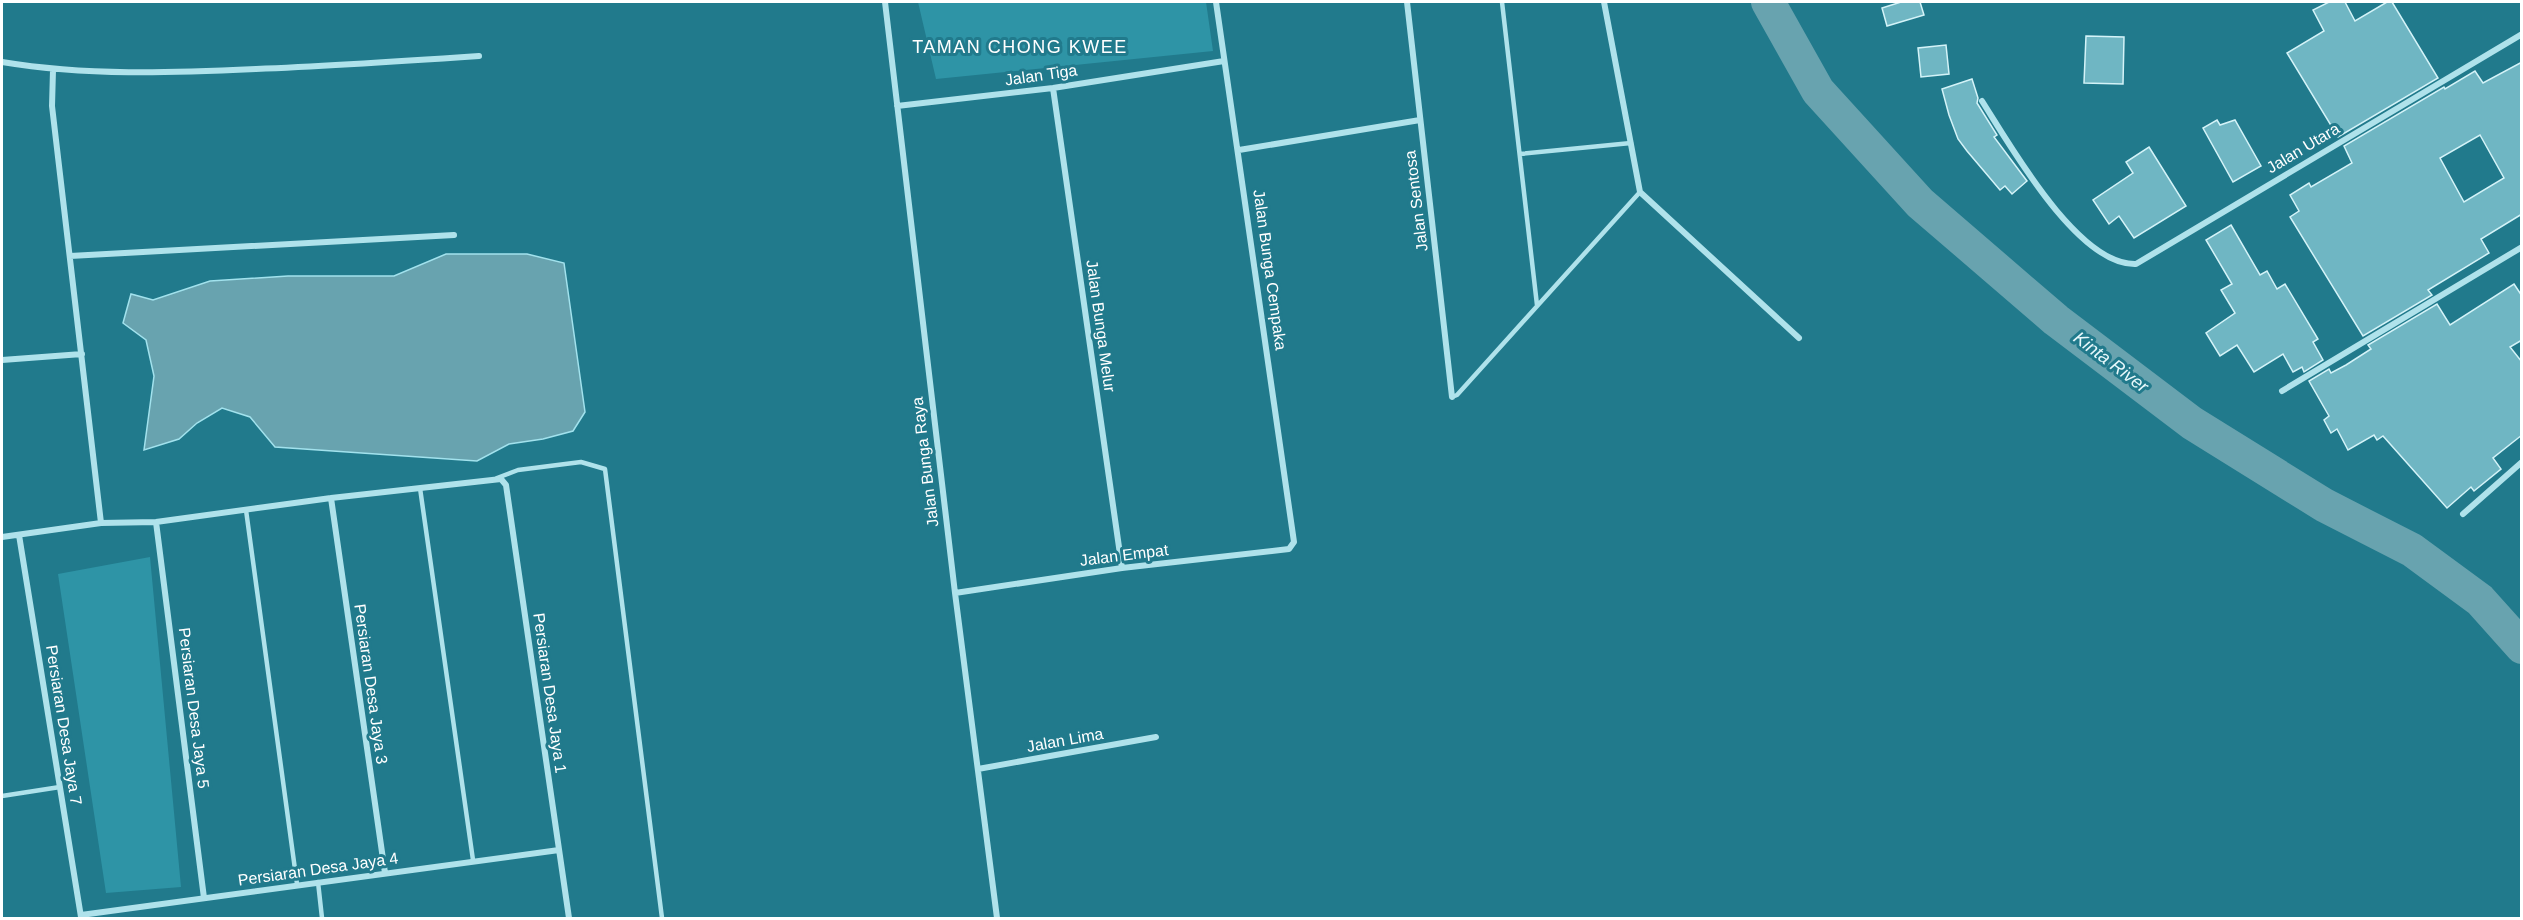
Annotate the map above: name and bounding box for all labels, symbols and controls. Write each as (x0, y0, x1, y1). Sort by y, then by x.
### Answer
district label: TAMAN CHONG KWEE (912, 37, 1128, 57)
street label: Jalan Tiga (1004, 61, 1078, 88)
street label: Jalan Utara (2264, 120, 2343, 176)
street label: Jalan Sentosa (1401, 150, 1431, 252)
street label: Jalan Bunga Cempaka (1250, 189, 1290, 351)
street label: Jalan Bunga Melur (1083, 259, 1119, 394)
water label: Kinta River (2070, 328, 2153, 397)
street label: Jalan Bunga Raya (909, 396, 941, 528)
street label: Jalan Empat (1079, 541, 1170, 569)
street label: Persiaran Desa Jaya 3 (351, 603, 391, 765)
street label: Persiaran Desa Jaya 1 (530, 612, 570, 774)
street label: Persiaran Desa Jaya 5 (176, 627, 212, 789)
street label: Persiaran Desa Jaya 7 (43, 644, 85, 806)
street label: Jalan Lima (1025, 725, 1105, 755)
street label: Persiaran Desa Jaya 4 (237, 849, 399, 889)

